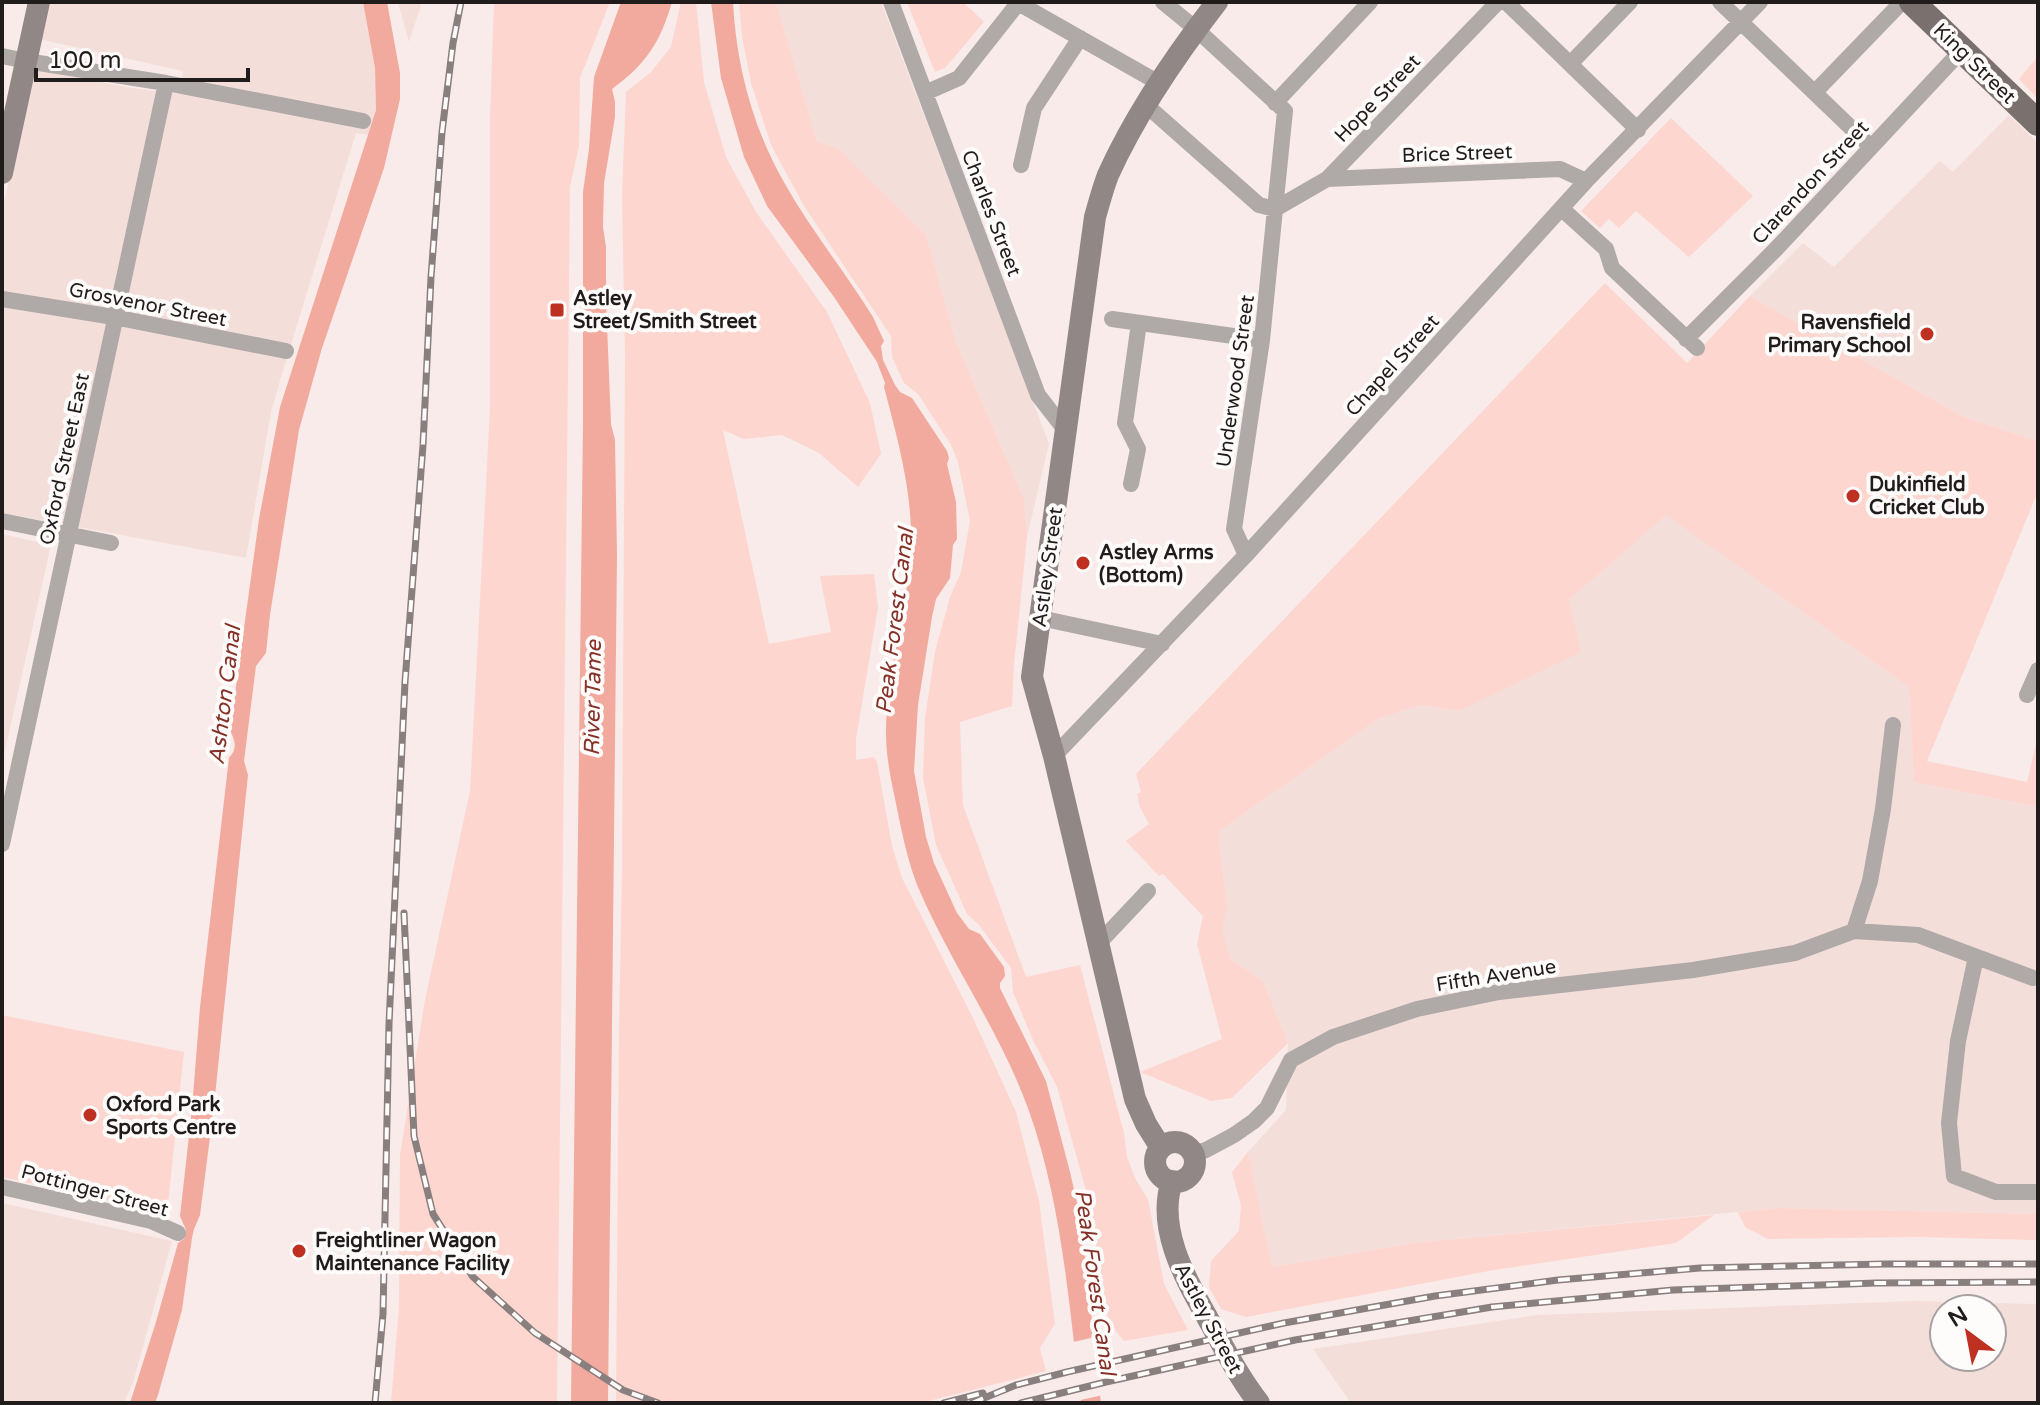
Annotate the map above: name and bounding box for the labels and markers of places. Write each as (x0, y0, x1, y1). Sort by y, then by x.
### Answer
place label: Astley Street/Smith Street (573, 287, 757, 334)
marker: Astley Street/Smith Street (548, 301, 566, 319)
place label: Ravensfield Primary School (1767, 311, 1911, 358)
marker: Ravensfield Primary School (1918, 325, 1936, 343)
place label: Dukinfield Cricket Club (1869, 473, 1985, 520)
marker: Dukinfield Cricket Club (1844, 487, 1862, 505)
place label: Astley Arms (Bottom) (1099, 541, 1214, 588)
marker: Astley Arms (Bottom) (1074, 554, 1092, 572)
place label: Oxford Park Sports Centre (106, 1093, 236, 1140)
marker: Oxford Park Sports Centre (81, 1106, 99, 1124)
place label: Freightliner Wagon Maintenance Facility (315, 1229, 510, 1276)
marker: Freightliner Wagon Maintenance Facility (290, 1242, 308, 1260)

